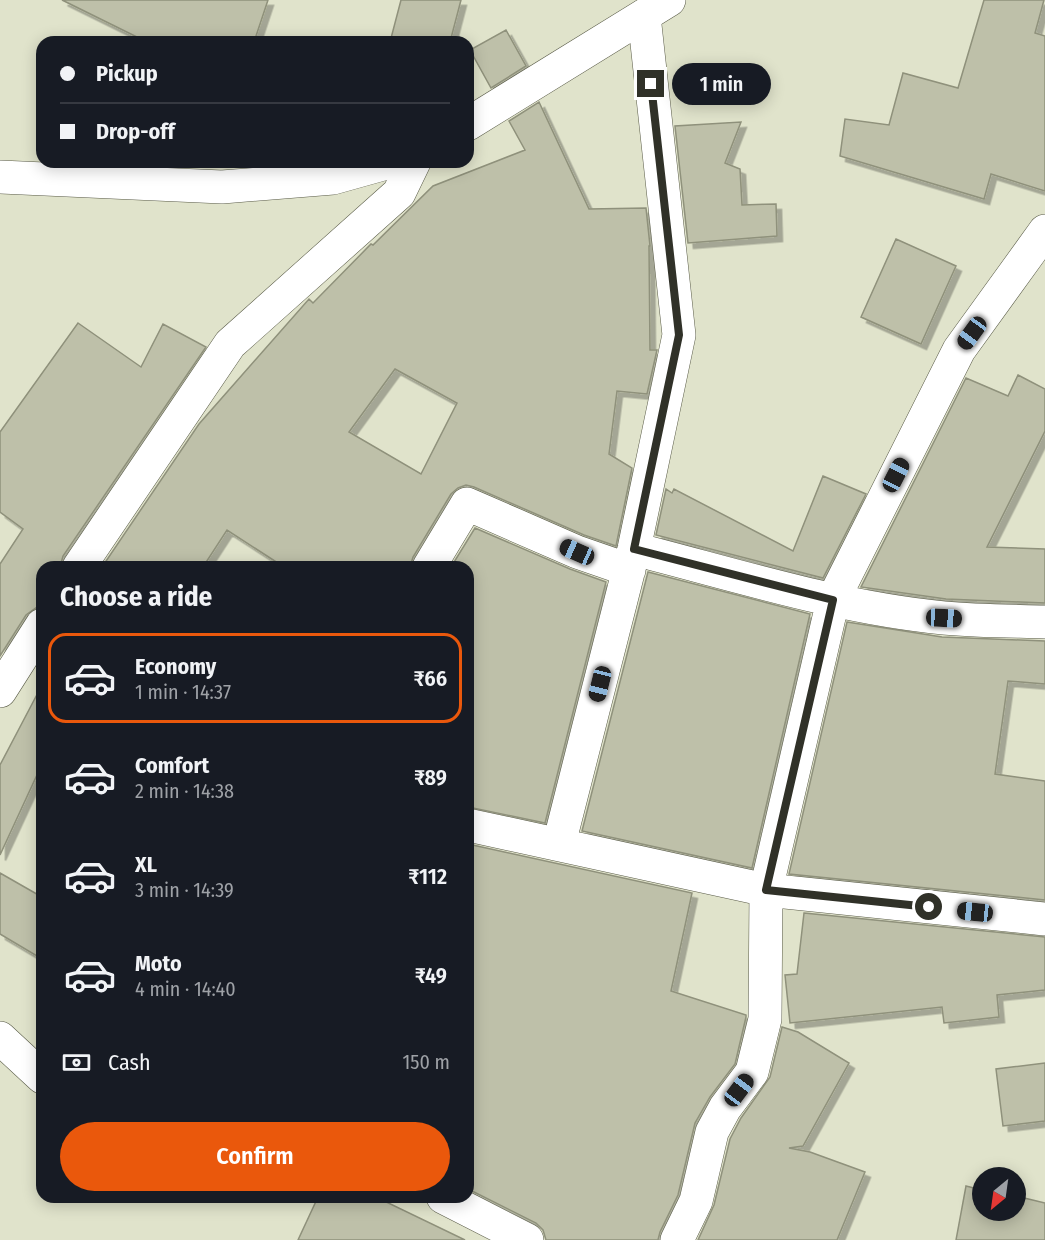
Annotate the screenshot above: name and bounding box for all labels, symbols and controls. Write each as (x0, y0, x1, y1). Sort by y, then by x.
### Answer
text: Pickup (96, 60, 158, 87)
callout: 1 min (672, 63, 771, 105)
route end (637, 70, 664, 97)
text: 1 min (700, 72, 743, 96)
text: Drop-off (96, 118, 175, 145)
car (954, 313, 990, 353)
car (880, 455, 912, 495)
car (557, 536, 597, 568)
text: Choose a ride (60, 581, 212, 613)
car (926, 608, 962, 628)
icon: car (63, 651, 117, 705)
text: Economy (135, 653, 216, 680)
car (587, 664, 613, 704)
text: ₹66 (414, 665, 447, 692)
text: 1 min · 14:37 (135, 680, 231, 704)
icon: car (63, 750, 117, 804)
text: Comfort (135, 752, 209, 779)
text: ₹89 (414, 764, 447, 791)
text: 2 min · 14:38 (135, 779, 234, 803)
icon: car (63, 849, 117, 903)
text: XL (135, 851, 157, 878)
text: ₹112 (408, 863, 447, 890)
text: 3 min · 14:39 (135, 878, 234, 902)
route start (915, 893, 942, 920)
car (956, 901, 994, 923)
icon: car (63, 948, 117, 1002)
text: Moto (135, 950, 182, 977)
text: ₹49 (415, 962, 447, 989)
text: 4 min · 14:40 (135, 977, 236, 1001)
icon: cash (60, 1046, 93, 1079)
text: Cash (108, 1049, 151, 1076)
text: 150 m (403, 1050, 450, 1074)
car (721, 1070, 757, 1110)
button: Confirm (60, 1122, 450, 1191)
north arrow (972, 1167, 1026, 1221)
map controls (972, 1167, 1026, 1221)

